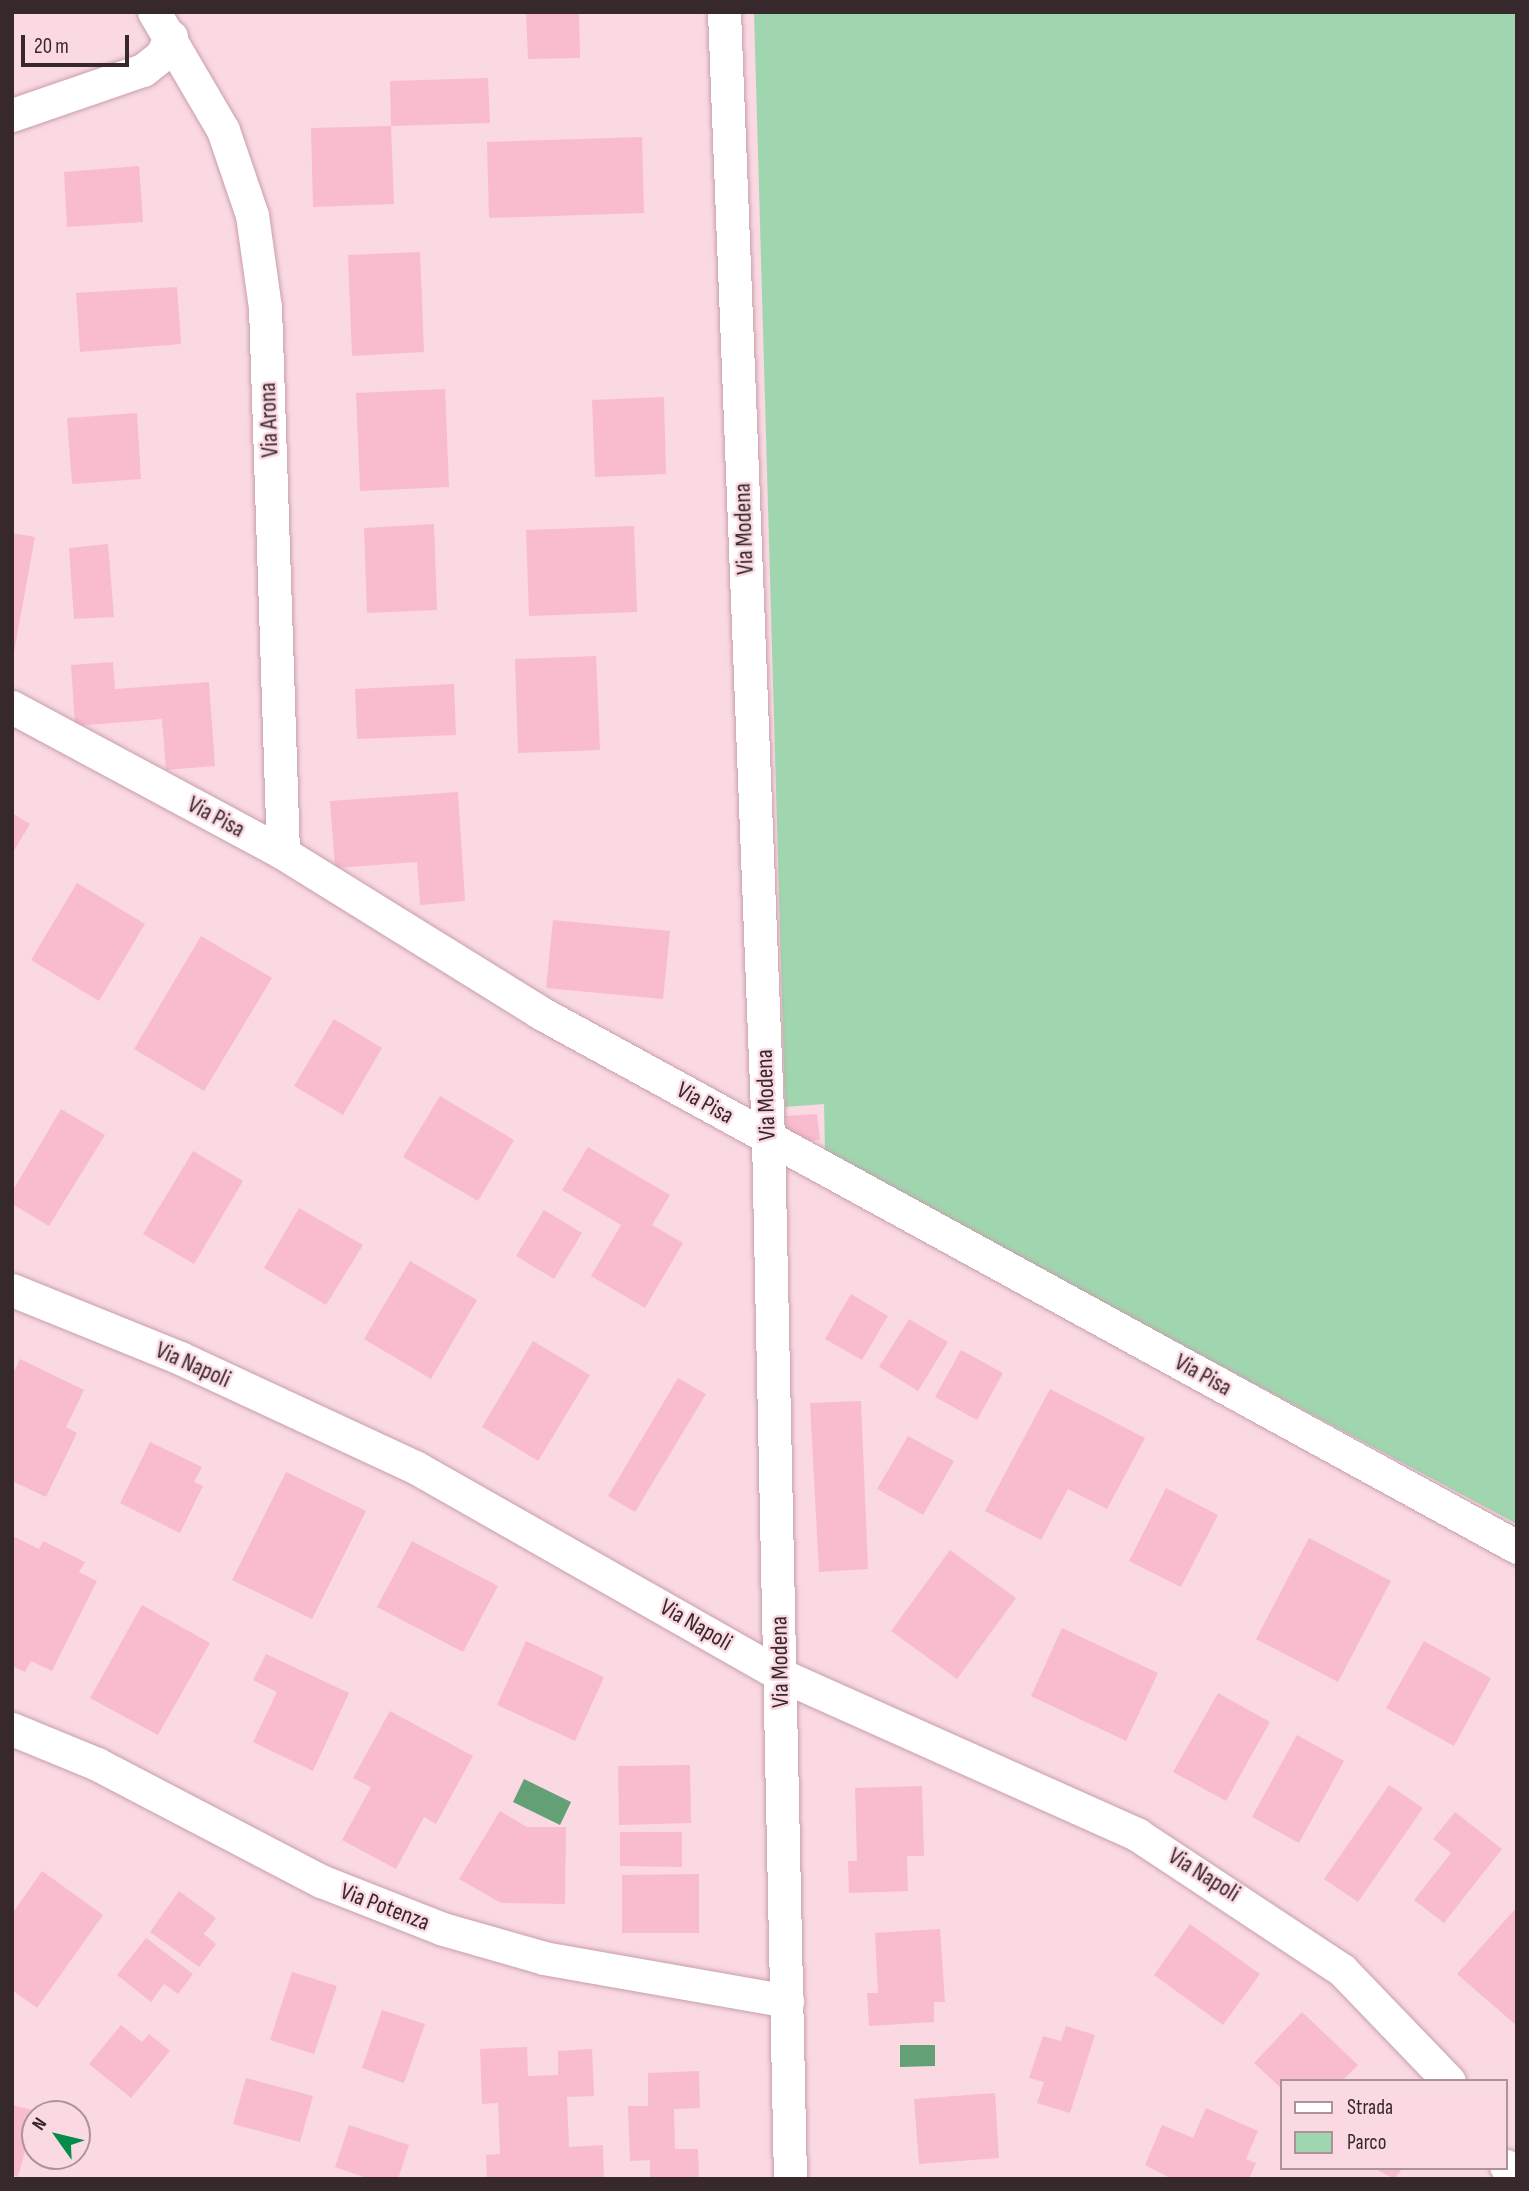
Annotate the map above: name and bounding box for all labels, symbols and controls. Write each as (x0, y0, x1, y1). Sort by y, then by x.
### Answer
scale bar (24, 21, 133, 65)
text: 20 m (34, 34, 69, 59)
street label: Via Arona (253, 382, 285, 458)
street label: Via Modena (728, 483, 760, 575)
street label: Via Pisa (182, 790, 250, 844)
street label: Via Modena (750, 1049, 782, 1141)
street label: Via Pisa (671, 1076, 739, 1130)
street label: Via Napoli (151, 1336, 235, 1394)
street label: Via Pisa (1169, 1348, 1237, 1402)
street label: Via Napoli (655, 1593, 737, 1657)
street label: Via Modena (765, 1616, 795, 1708)
street label: Via Napoli (1163, 1842, 1245, 1908)
street label: Via Potenza (336, 1877, 434, 1937)
legend (1280, 2079, 1508, 2170)
text: Strada (1347, 2095, 1393, 2120)
north arrow (21, 2100, 91, 2170)
text: N (27, 2113, 52, 2135)
text: Parco (1347, 2130, 1386, 2155)

